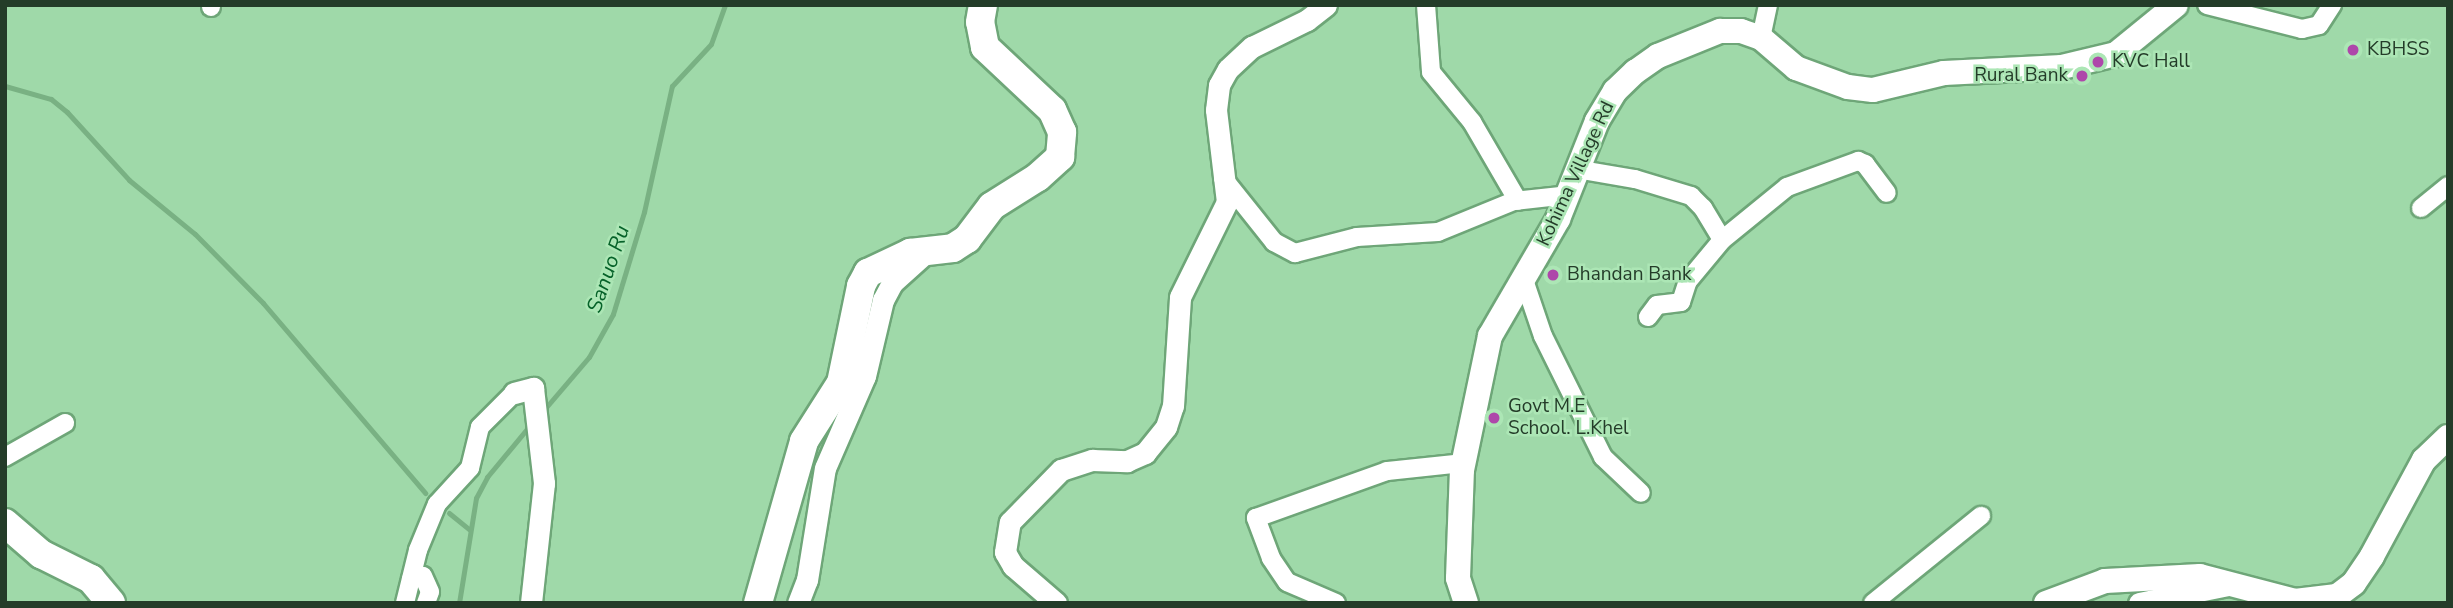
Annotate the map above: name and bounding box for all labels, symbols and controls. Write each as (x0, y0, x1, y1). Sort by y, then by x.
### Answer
place label: KBHSS (2367, 39, 2430, 61)
marker: KBHSS (2345, 42, 2361, 58)
place label: KVC Hall (2112, 51, 2190, 73)
marker: KVC Hall (2090, 54, 2106, 70)
place label: Rural Bank (1974, 65, 2068, 87)
marker: Rural Bank (2074, 68, 2090, 84)
street label: Kohima Village Rd (1532, 98, 1620, 250)
water label: Sanuo Ru (581, 222, 635, 316)
place label: Bhandan Bank (1567, 264, 1692, 286)
marker: Bhandan Bank (1545, 267, 1561, 283)
place label: Govt M.E School. L.Khel (1508, 396, 1629, 440)
marker: Govt M.E School. L.Khel (1486, 410, 1502, 426)

